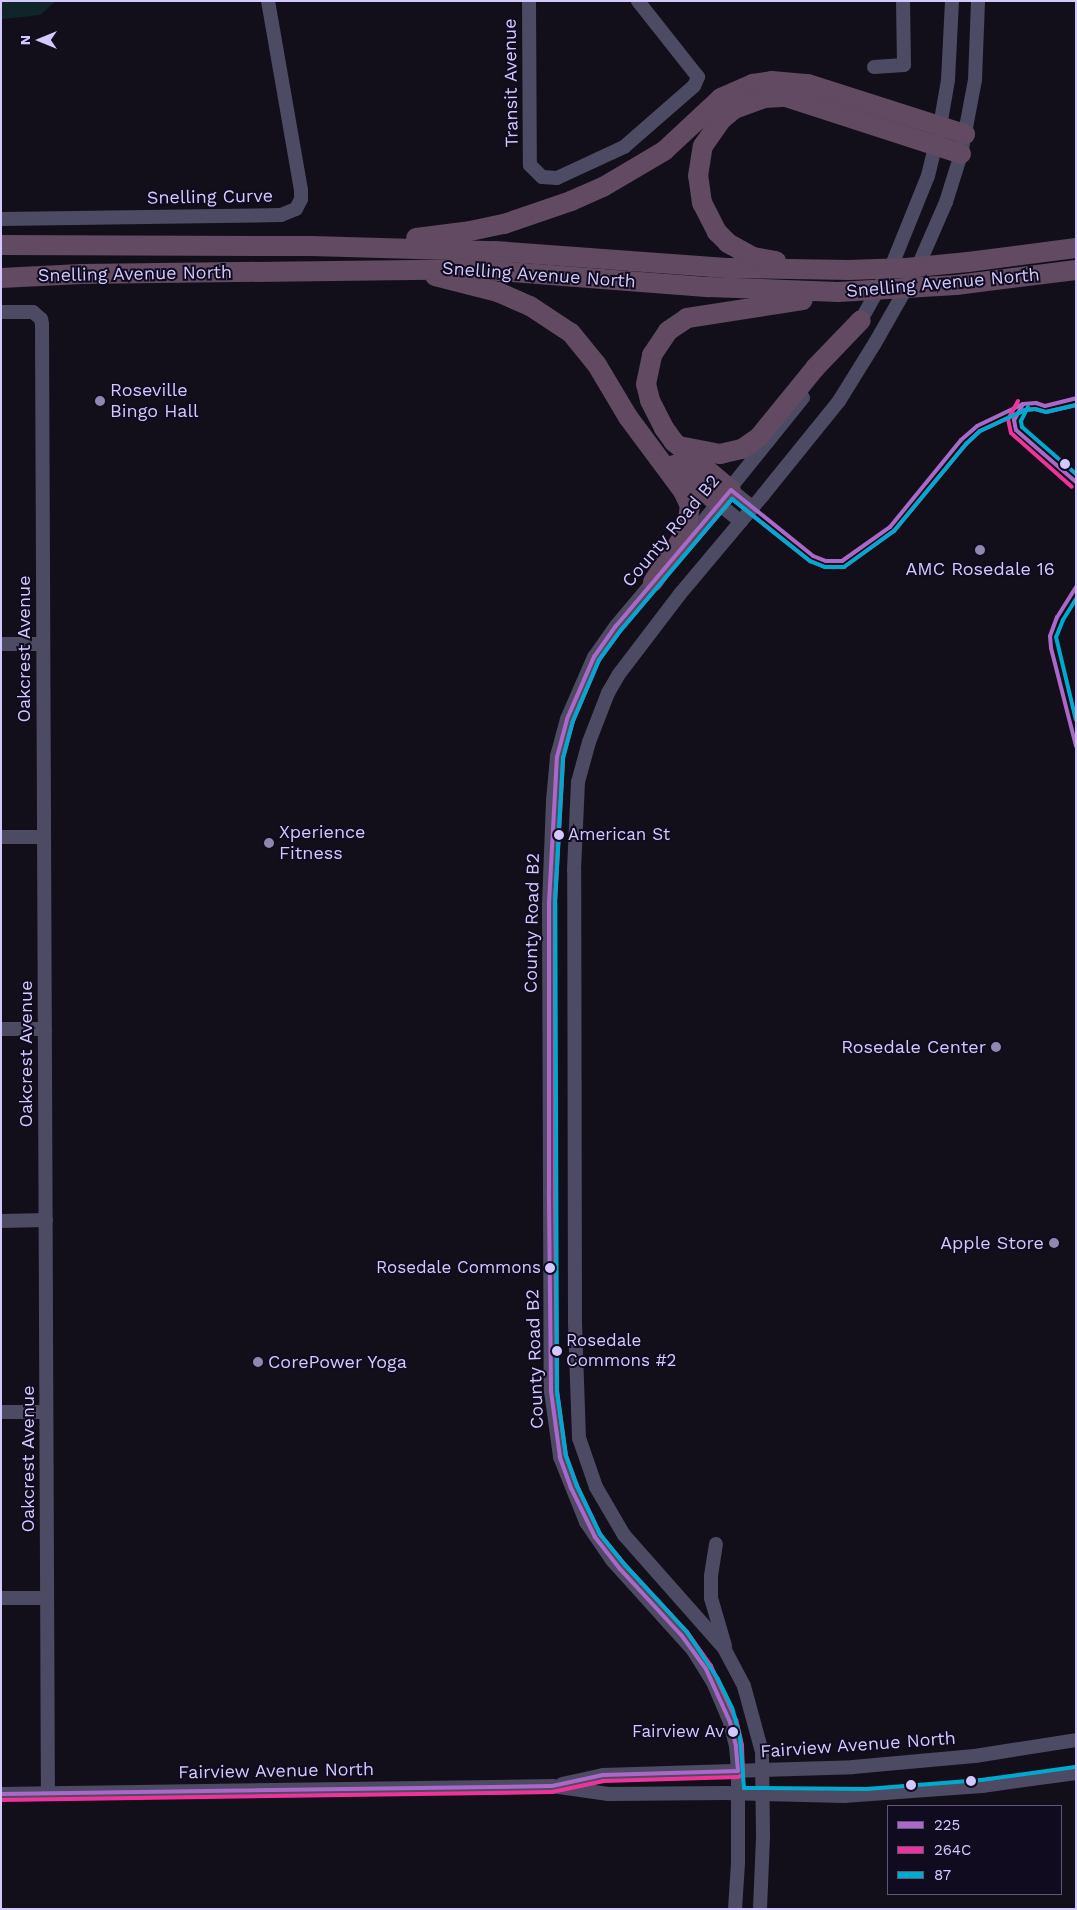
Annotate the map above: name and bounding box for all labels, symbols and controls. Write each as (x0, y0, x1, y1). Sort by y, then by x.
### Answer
north arrow (15, 15, 65, 65)
street label: Transit Avenue (499, 18, 523, 148)
text: N (17, 35, 33, 45)
street label: Snelling Curve (147, 185, 273, 209)
street label: Snelling Avenue North (441, 257, 637, 293)
street label: Snelling Avenue North (37, 262, 233, 286)
street label: Snelling Avenue North (845, 264, 1041, 302)
place label: Roseville Bingo Hall (110, 380, 199, 422)
marker: Roseville Bingo Hall (94, 395, 106, 407)
unlabelled marker (1060, 459, 1070, 469)
street label: County Road B2 (618, 470, 724, 592)
marker: AMC Rosedale 16 (974, 544, 986, 556)
place label: AMC Rosedale 16 (905, 558, 1055, 580)
street label: Oakcrest Avenue (13, 575, 35, 723)
place label: Xperience Fitness (279, 822, 366, 864)
place label: American St (568, 825, 670, 845)
marker: American St (554, 830, 564, 840)
marker: Xperience Fitness (263, 837, 275, 849)
street label: County Road B2 (520, 853, 544, 993)
street label: Oakcrest Avenue (15, 980, 37, 1128)
place label: Rosedale Center (841, 1036, 986, 1058)
marker: Rosedale Center (990, 1041, 1002, 1053)
place label: Apple Store (940, 1232, 1044, 1254)
marker: Apple Store (1048, 1237, 1060, 1249)
place label: Rosedale Commons (376, 1258, 541, 1278)
marker: Rosedale Commons (545, 1263, 555, 1273)
street label: County Road B2 (522, 1288, 548, 1430)
place label: Rosedale Commons #2 (566, 1331, 677, 1371)
marker: Rosedale Commons #2 (552, 1346, 562, 1356)
place label: CorePower Yoga (268, 1351, 408, 1373)
marker: CorePower Yoga (252, 1356, 264, 1368)
street label: Oakcrest Avenue (17, 1385, 39, 1533)
place label: Fairview Av (631, 1722, 724, 1742)
marker: Fairview Av (728, 1727, 738, 1737)
street label: Fairview Avenue North (759, 1727, 957, 1763)
street label: Fairview Avenue North (177, 1758, 375, 1784)
unlabelled marker (966, 1776, 976, 1786)
unlabelled marker (906, 1780, 916, 1790)
legend (887, 1805, 1062, 1895)
text: 225 (934, 1816, 960, 1834)
text: 264C (934, 1841, 971, 1859)
text: 87 (934, 1866, 951, 1884)

